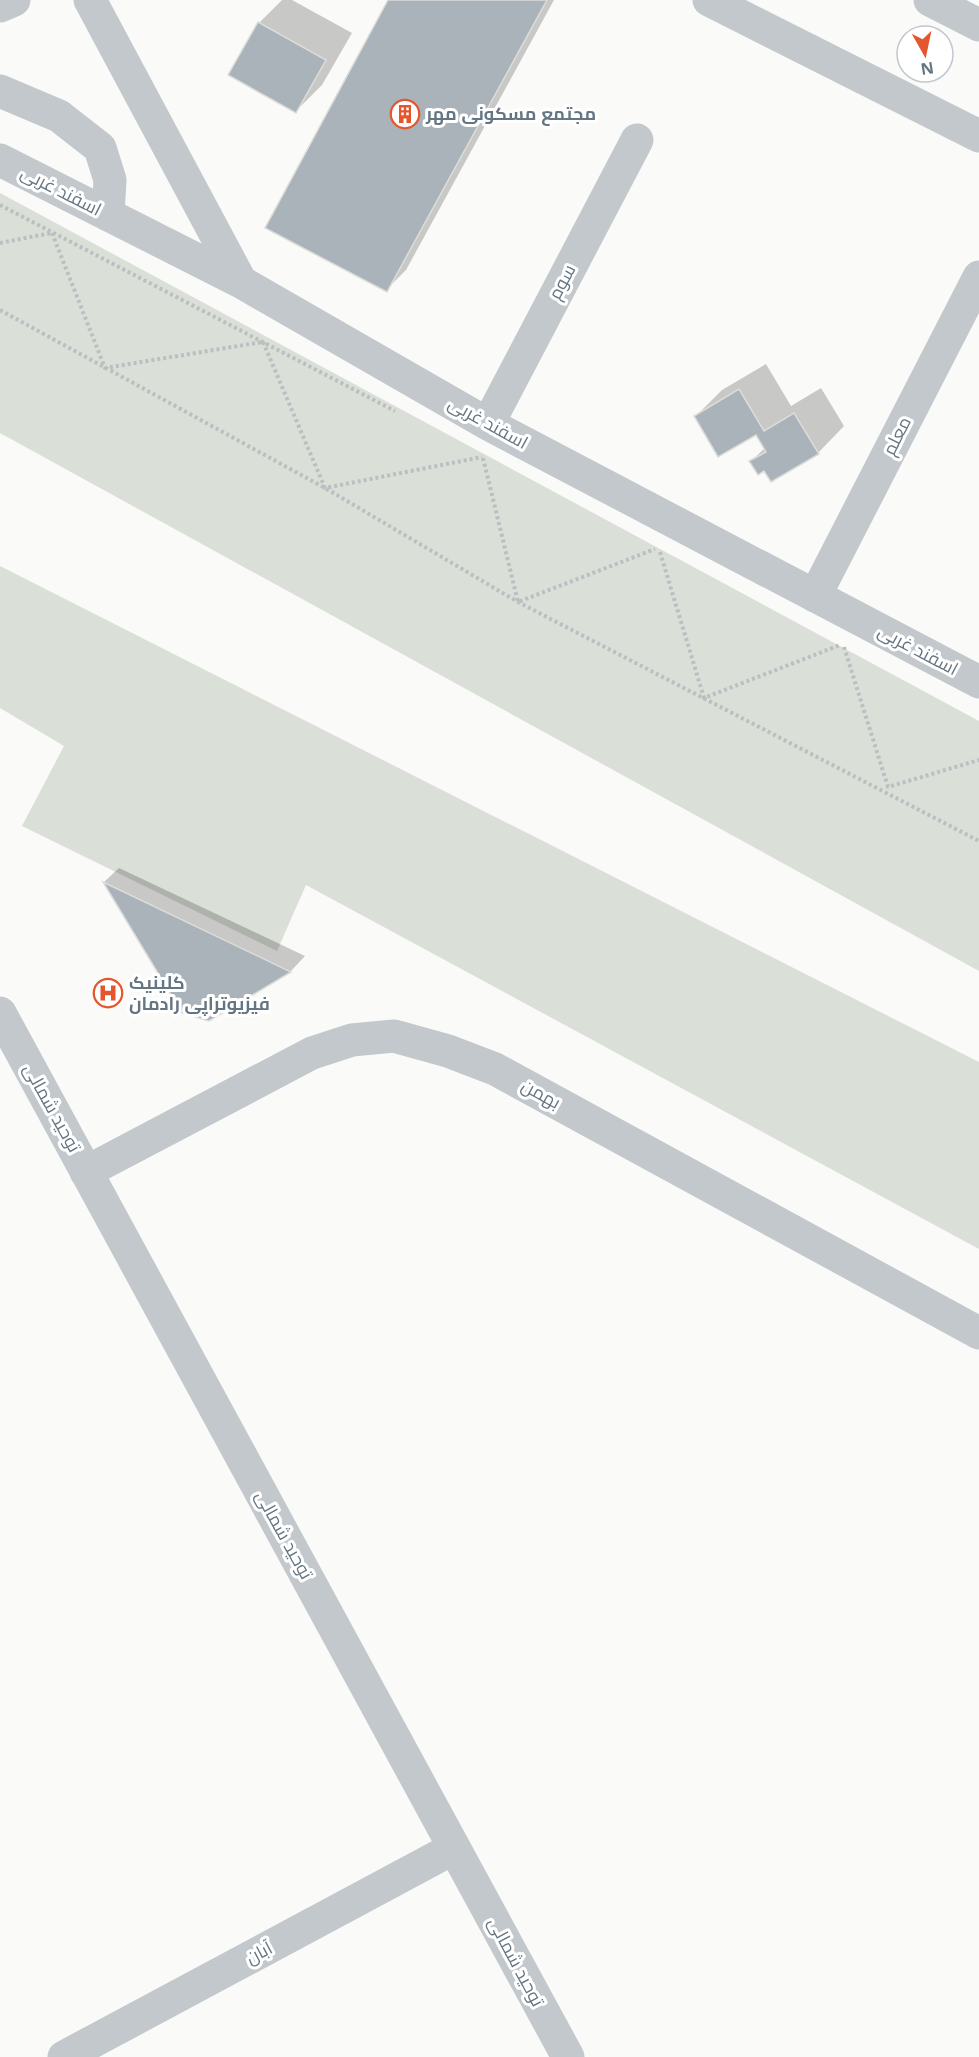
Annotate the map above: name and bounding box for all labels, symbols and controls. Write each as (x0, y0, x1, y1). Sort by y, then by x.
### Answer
north arrow (895, 24, 955, 84)
text: N (919, 57, 935, 81)
building icon: مجتمع مسکونی مهر (389, 98, 421, 130)
place label: مجتمع مسکونی مهر (425, 101, 596, 126)
street label: اسفند غربی (17, 160, 106, 221)
street label: سوم (542, 260, 581, 304)
street label: اسفند غربی (444, 390, 533, 454)
street label: معلم (876, 412, 917, 459)
street label: اسفند غربی (874, 618, 963, 680)
place label: کلینیک فیزیوتراپی رادمان (129, 970, 270, 1016)
hospital icon: کلینیک فیزیوتراپی رادمان (92, 977, 124, 1009)
street label: توحید شمالی (19, 1059, 87, 1156)
street label: بهمن (518, 1073, 565, 1114)
street label: توحید شمالی (251, 1486, 319, 1583)
street label: توحید شمالی (483, 1913, 551, 2011)
street label: آبان (241, 1935, 276, 1969)

